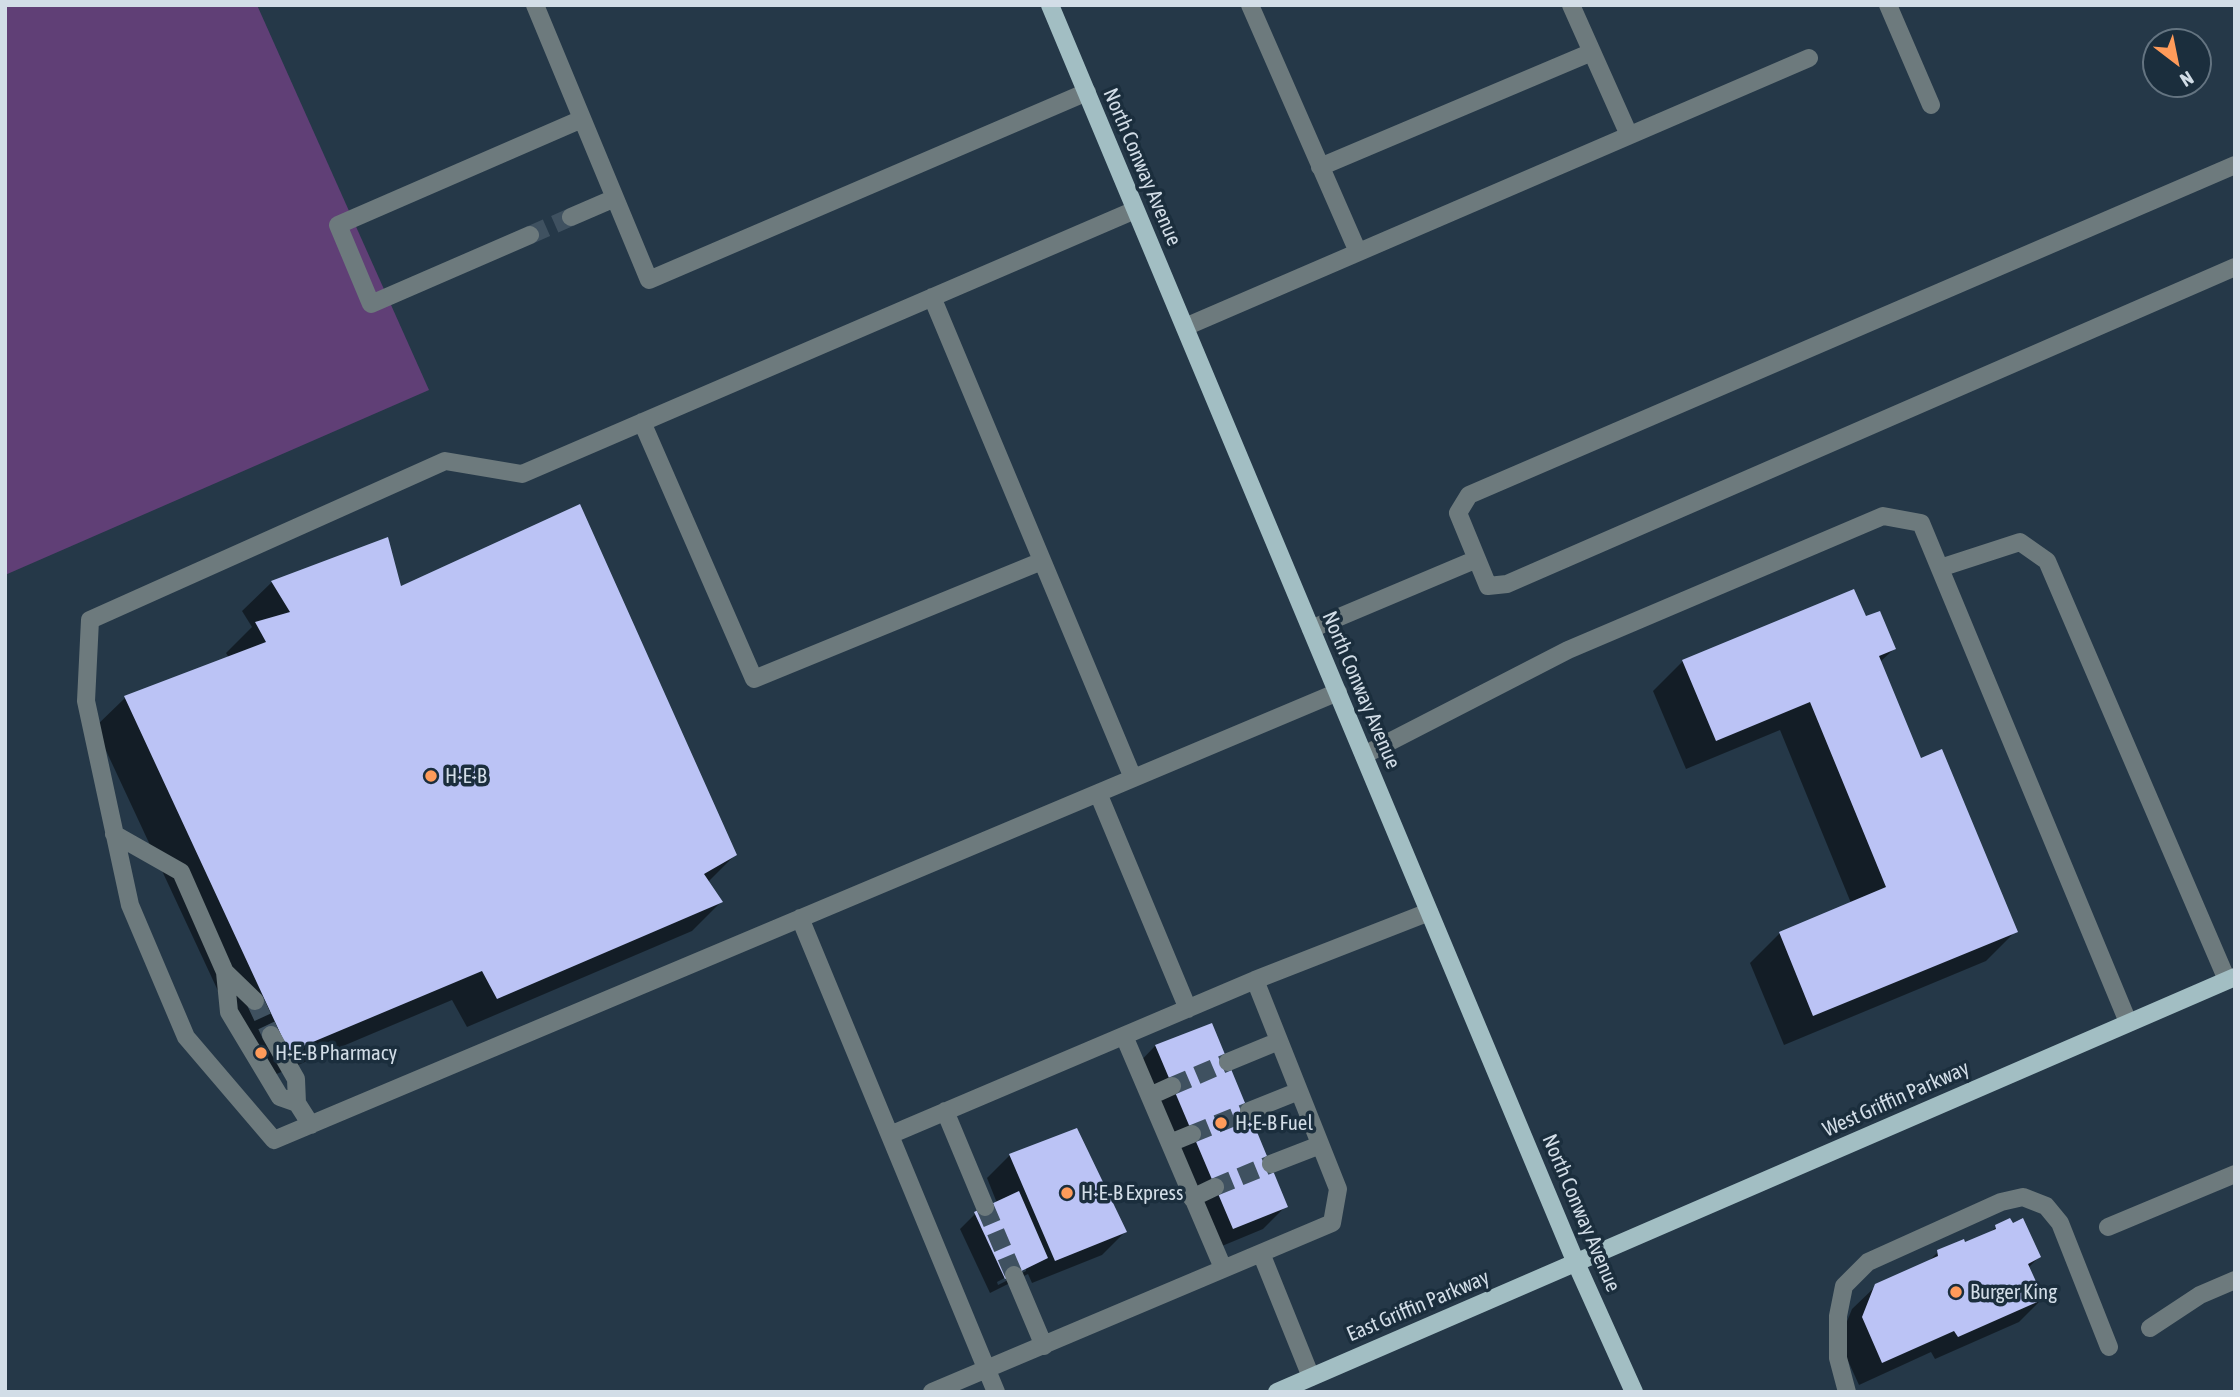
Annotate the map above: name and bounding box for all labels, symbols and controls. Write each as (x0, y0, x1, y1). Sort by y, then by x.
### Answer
north arrow (2142, 28, 2212, 98)
text: N (2176, 67, 2198, 91)
street label: North Conway Avenue (1097, 84, 1187, 250)
street label: North Conway Avenue (1316, 607, 1406, 773)
place label: H-E-B (445, 763, 487, 789)
marker: H-E-B (423, 768, 439, 784)
place label: H-E-B Pharmacy (275, 1040, 397, 1066)
marker: H-E-B Pharmacy (253, 1045, 269, 1061)
street label: West Griffin Parkway (1819, 1055, 1973, 1143)
place label: H-E-B Fuel (1235, 1110, 1313, 1136)
marker: H-E-B Fuel (1213, 1115, 1229, 1131)
street label: North Conway Avenue (1536, 1130, 1626, 1296)
place label: H-E-B Express (1081, 1180, 1183, 1206)
marker: H-E-B Express (1059, 1185, 1075, 1201)
street label: East Griffin Parkway (1343, 1265, 1493, 1347)
place label: Burger King (1970, 1279, 2057, 1305)
marker: Burger King (1948, 1284, 1964, 1300)

